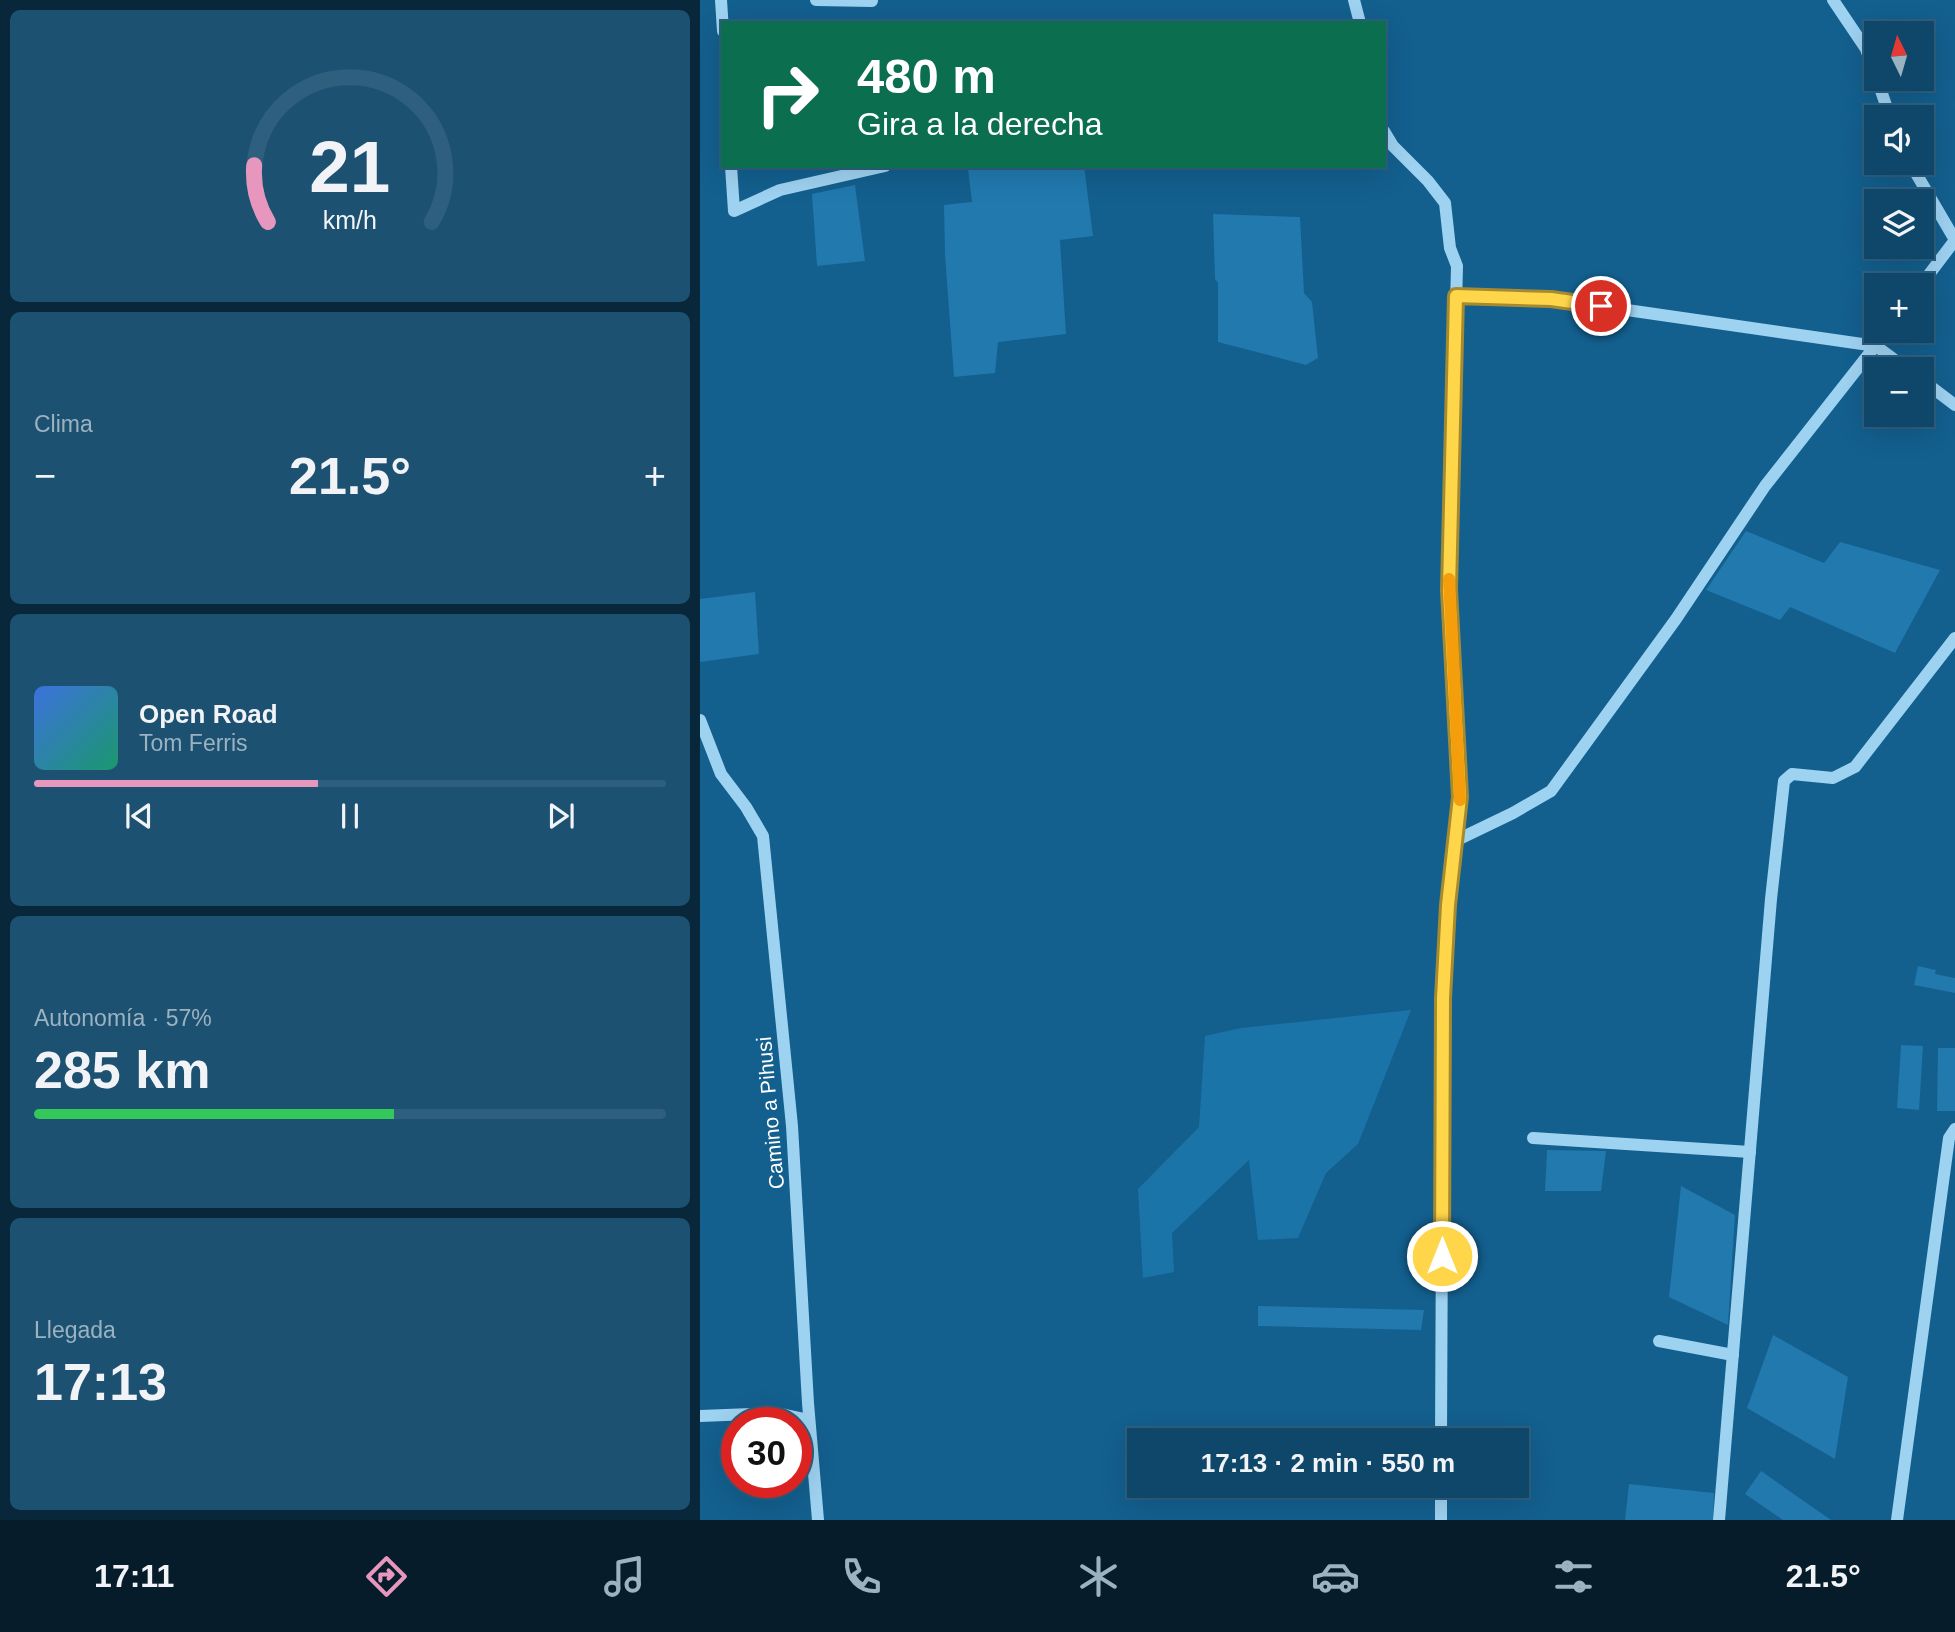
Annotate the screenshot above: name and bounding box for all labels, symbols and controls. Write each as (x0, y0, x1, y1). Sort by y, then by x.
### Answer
north arrow (1864, 21, 1934, 91)
map controls (1864, 21, 1934, 427)
icon: right (742, 49, 833, 140)
text: 480 m (857, 49, 996, 103)
button: sound (1864, 105, 1934, 175)
text: Gira a la derecha (857, 106, 1102, 142)
text: 21 (310, 126, 390, 207)
button: layers (1864, 189, 1934, 259)
text: km/h (323, 206, 377, 234)
button: + (1864, 273, 1934, 343)
pin (1571, 276, 1631, 336)
icon: arrive (1582, 287, 1620, 325)
button: − (1864, 357, 1934, 427)
text: Clima (34, 411, 93, 437)
text: 21.5° (289, 447, 411, 505)
text: − (34, 455, 56, 497)
text: + (644, 455, 666, 497)
text: Open Road (139, 699, 278, 729)
text: Tom Ferris (139, 730, 248, 756)
icon: previous (120, 797, 158, 835)
icon: pause (331, 797, 369, 835)
icon: next (542, 797, 580, 835)
text: Autonomía · 57% (34, 1005, 212, 1031)
street label: Camino a Pihusi (752, 1036, 788, 1190)
text: 285 km (34, 1041, 210, 1099)
position arrow (1405, 1219, 1479, 1293)
text: Llegada (34, 1317, 116, 1343)
text: 17:13 (34, 1353, 167, 1411)
speed limit sign: 30 (721, 1407, 812, 1498)
text: 17:13 · 2 min · 550 m (1201, 1448, 1455, 1478)
icon: directions (362, 1552, 411, 1601)
icon: music (600, 1552, 649, 1601)
icon: phone (837, 1552, 886, 1601)
icon: climate (1074, 1552, 1123, 1601)
icon: car (1311, 1552, 1360, 1601)
icon: filters (1549, 1552, 1598, 1601)
text: 17:11 (94, 1558, 174, 1594)
text: 21.5° (1786, 1558, 1861, 1594)

